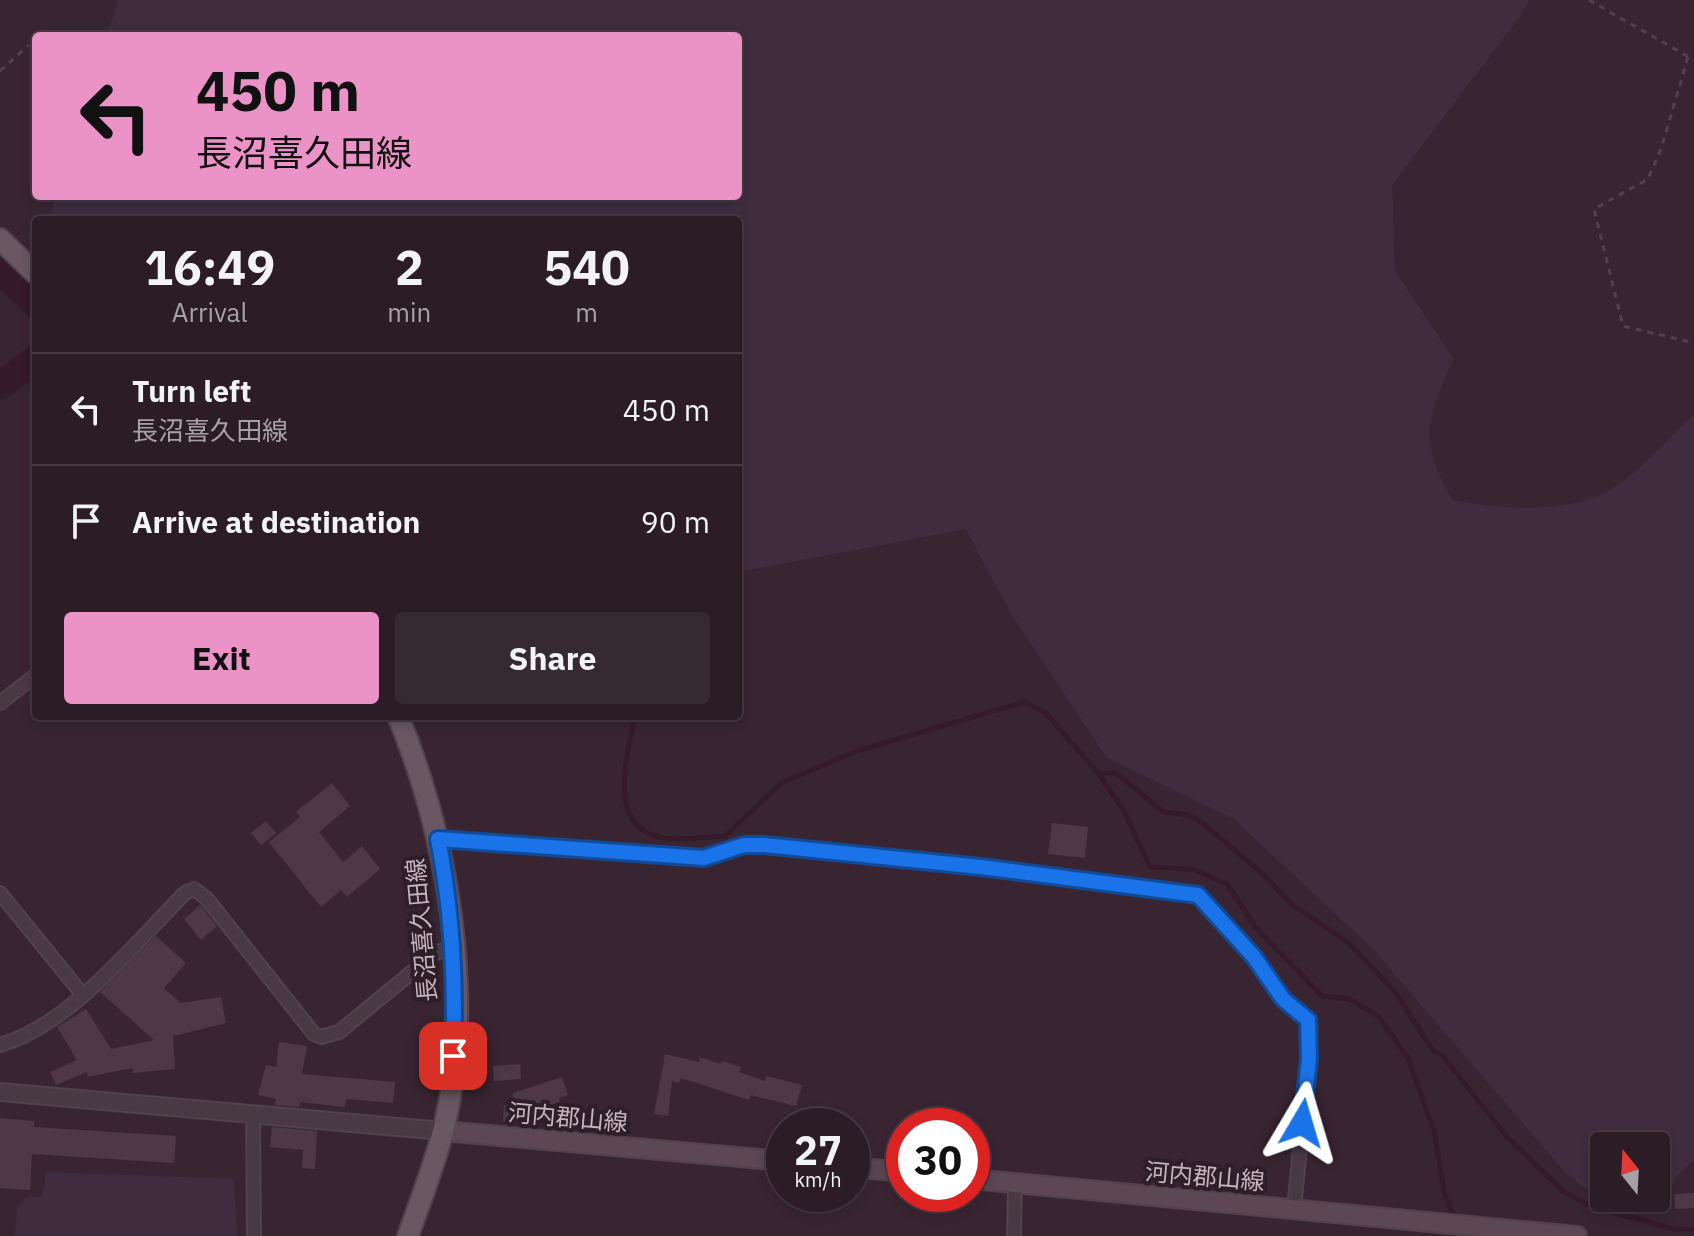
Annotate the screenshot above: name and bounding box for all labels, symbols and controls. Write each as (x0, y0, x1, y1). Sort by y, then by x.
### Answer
text: 450 m (196, 54, 360, 126)
icon: left (64, 64, 168, 168)
text: 長沼喜久田線 (196, 129, 412, 176)
text: 16:49 (144, 236, 275, 298)
text: 2 (395, 236, 424, 298)
text: 540 (543, 236, 630, 298)
text: Arrival (172, 295, 248, 329)
text: min (387, 295, 431, 329)
text: m (575, 295, 598, 329)
text: Turn left (132, 371, 251, 410)
icon: left (64, 387, 108, 431)
text: 450 m (623, 390, 710, 429)
text: 長沼喜久田線 (132, 413, 288, 447)
icon: arrive (64, 499, 108, 543)
text: Arrive at destination (132, 502, 420, 541)
text: 90 m (641, 502, 710, 541)
button: Exit (64, 612, 379, 704)
button: Share (395, 612, 710, 704)
street label: 長沼喜久田線 (399, 857, 443, 1003)
pin (419, 1022, 487, 1090)
icon: arrive (431, 1034, 475, 1078)
position arrow (1260, 1081, 1344, 1165)
street label: 河内郡山線 (507, 1096, 629, 1138)
speed limit sign: 30 (886, 1108, 990, 1212)
text: 27 (794, 1124, 842, 1176)
north arrow (1590, 1132, 1670, 1212)
map controls (1590, 1132, 1670, 1212)
street label: 河内郡山線 (1144, 1155, 1266, 1197)
text: km/h (794, 1166, 842, 1193)

